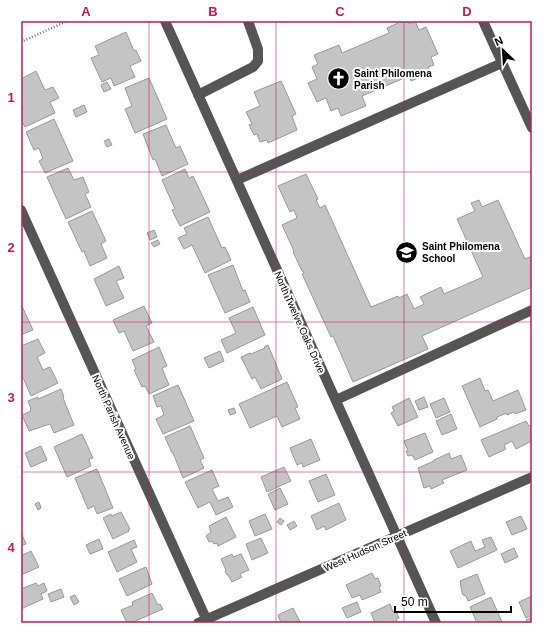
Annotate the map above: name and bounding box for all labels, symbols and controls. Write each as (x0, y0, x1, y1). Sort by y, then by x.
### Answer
text: A (81, 4, 91, 19)
text: B (208, 4, 218, 19)
text: C (335, 4, 345, 19)
text: D (462, 4, 472, 19)
north arrow (483, 30, 523, 70)
text: N (493, 34, 505, 48)
church icon: Saint Philomena Parish (326, 66, 352, 92)
place label: Saint Philomena Parish (354, 68, 432, 91)
text: 1 (7, 90, 15, 105)
school or university icon: Saint Philomena School (393, 239, 419, 265)
text: 2 (7, 240, 15, 255)
place label: Saint Philomena School (422, 241, 500, 264)
street label: North Twelve Oaks Drive (272, 270, 327, 375)
street label: North Parish Avenue (90, 373, 137, 462)
text: 3 (7, 390, 15, 405)
street label: West Hudson Street (322, 527, 408, 574)
text: 4 (7, 540, 15, 555)
scale bar (395, 588, 511, 614)
text: 50 m (401, 595, 428, 609)

